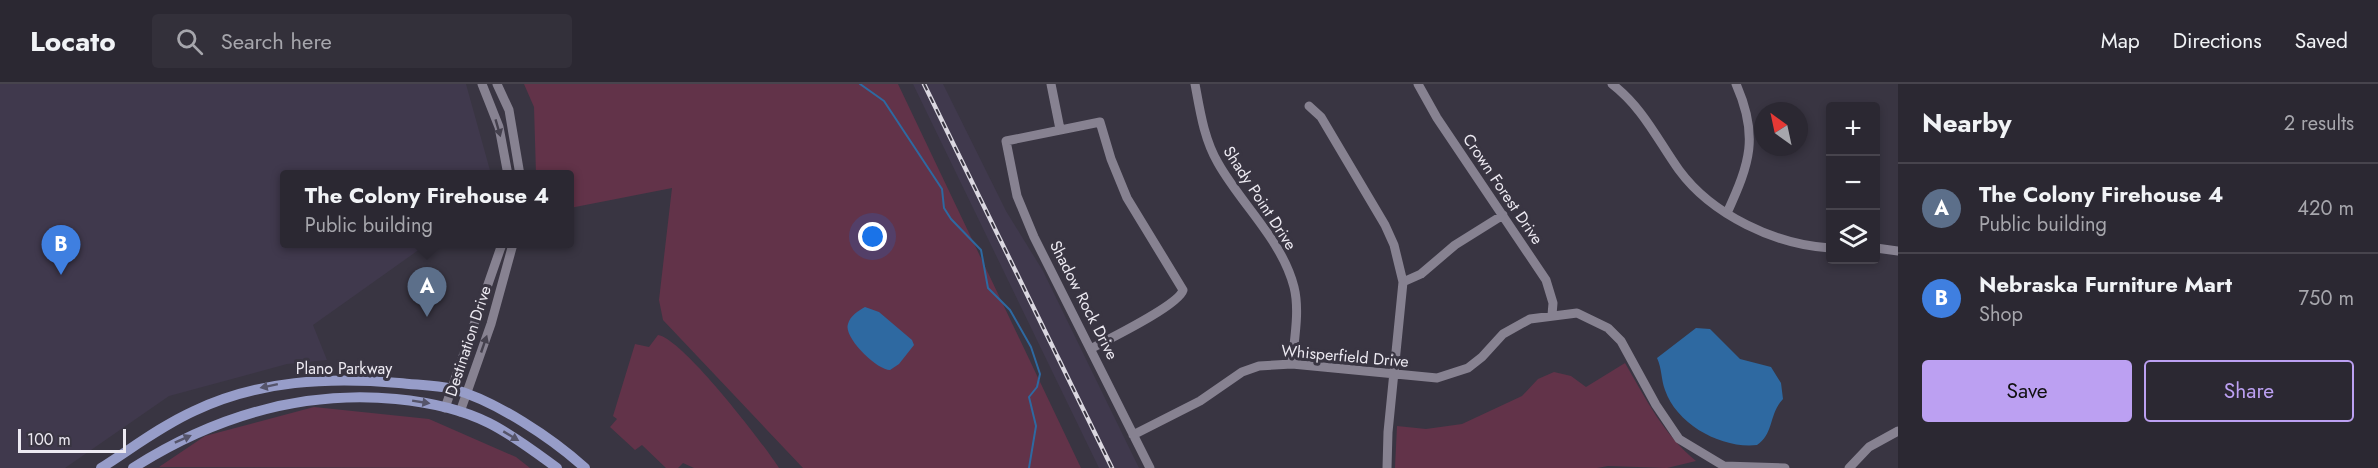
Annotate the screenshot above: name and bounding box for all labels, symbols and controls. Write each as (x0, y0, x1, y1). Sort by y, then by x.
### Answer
search box (152, 14, 572, 68)
text: Locato (30, 21, 116, 62)
icon: search (173, 25, 206, 58)
text: Search here (221, 25, 332, 57)
text: Map (2101, 26, 2140, 56)
text: Directions (2173, 26, 2262, 56)
text: Saved (2295, 26, 2348, 56)
north arrow (1754, 102, 1808, 156)
map controls (1826, 102, 1880, 264)
button: + (1826, 102, 1880, 156)
text: Nearby (1922, 104, 2011, 142)
text: 2 results (2284, 109, 2354, 138)
one-way arrow (494, 119, 504, 137)
street label: Crown Forest Drive (1457, 129, 1549, 249)
street label: Shady Point Drive (1218, 142, 1302, 254)
button: − (1826, 156, 1880, 210)
popup (280, 170, 574, 248)
text: The Colony Firehouse 4 (1979, 178, 2223, 210)
text: The Colony Firehouse 4 (305, 179, 549, 211)
text: A (1934, 194, 1949, 223)
text: 420 m (2297, 194, 2354, 223)
button: layers (1826, 210, 1880, 264)
text: Public building (1979, 210, 2107, 239)
text: Public building (305, 211, 433, 240)
your location (858, 222, 887, 251)
pin: B (42, 226, 80, 275)
street label: Shadow Rock Drive (1044, 236, 1124, 364)
pin: A (408, 268, 446, 317)
text: Nebraska Furniture Mart (1979, 268, 2232, 300)
street label: Destination Drive (439, 283, 497, 399)
text: B (1935, 284, 1948, 313)
text: 750 m (2299, 284, 2354, 313)
text: Shop (1979, 300, 2023, 329)
one-way arrow (479, 335, 489, 353)
street label: Whisperfield Drive (1280, 339, 1410, 373)
street label: Plano Parkway (296, 357, 393, 380)
button: Save (1922, 360, 2132, 422)
button: Share (2144, 360, 2354, 422)
one-way arrow (259, 382, 278, 392)
one-way arrow (411, 398, 430, 407)
scale bar (18, 426, 126, 454)
text: 100 m (27, 428, 71, 451)
one-way arrow (503, 431, 519, 442)
one-way arrow (175, 434, 193, 444)

